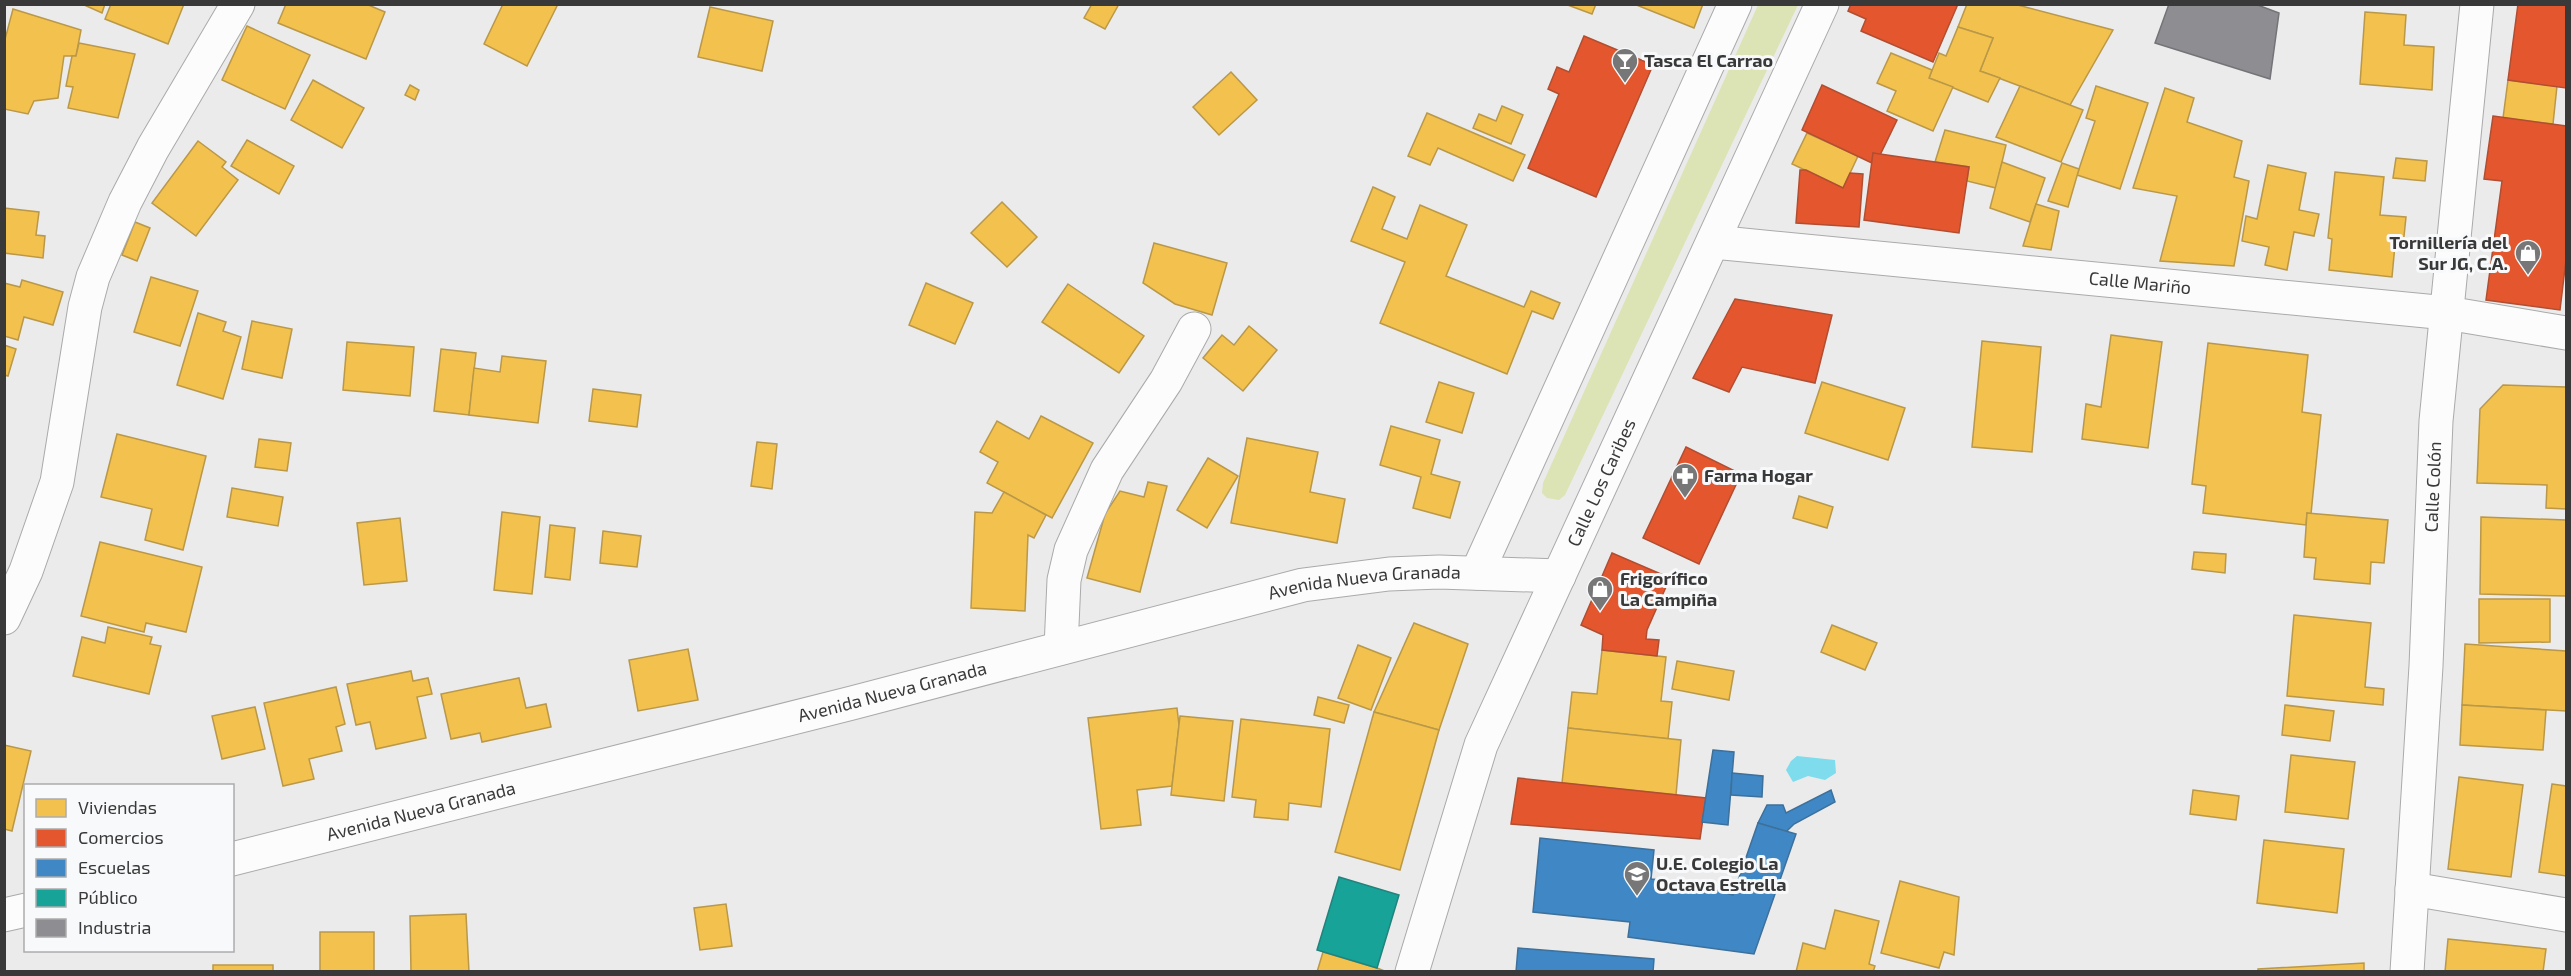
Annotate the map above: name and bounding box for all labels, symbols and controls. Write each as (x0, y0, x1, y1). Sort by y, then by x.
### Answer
bar icon: Tasca El Carrao (1610, 46, 1640, 84)
place label: Tasca El Carrao (1644, 49, 1773, 71)
place label: Tornillería del Sur JG, C.A. (2389, 231, 2508, 274)
shop icon: Tornillería del Sur JG, C.A. (2513, 238, 2543, 276)
street label: Calle Mariño (2088, 266, 2192, 298)
street label: Calle Los Caribes (1562, 415, 1640, 550)
street label: Calle Colón (2419, 441, 2445, 533)
pharmacy icon: Farma Hogar (1670, 461, 1700, 499)
place label: Farma Hogar (1704, 464, 1813, 486)
street label: Avenida Nueva Granada (1266, 560, 1461, 604)
place label: Frigorífico La Campiña (1620, 567, 1717, 610)
shop icon: Frigorífico La Campiña (1585, 574, 1615, 612)
street label: Avenida Nueva Granada (795, 656, 989, 726)
street label: Avenida Nueva Granada (324, 776, 518, 845)
legend (24, 784, 234, 952)
text: Viviendas (78, 796, 157, 818)
text: Comercios (78, 826, 164, 848)
place label: U.E. Colegio La Octava Estrella (1656, 852, 1786, 895)
text: Escuelas (78, 856, 150, 878)
school or university icon: U.E. Colegio La Octava Estrella (1622, 859, 1652, 897)
text: Público (78, 886, 138, 908)
text: Industria (78, 916, 151, 938)

